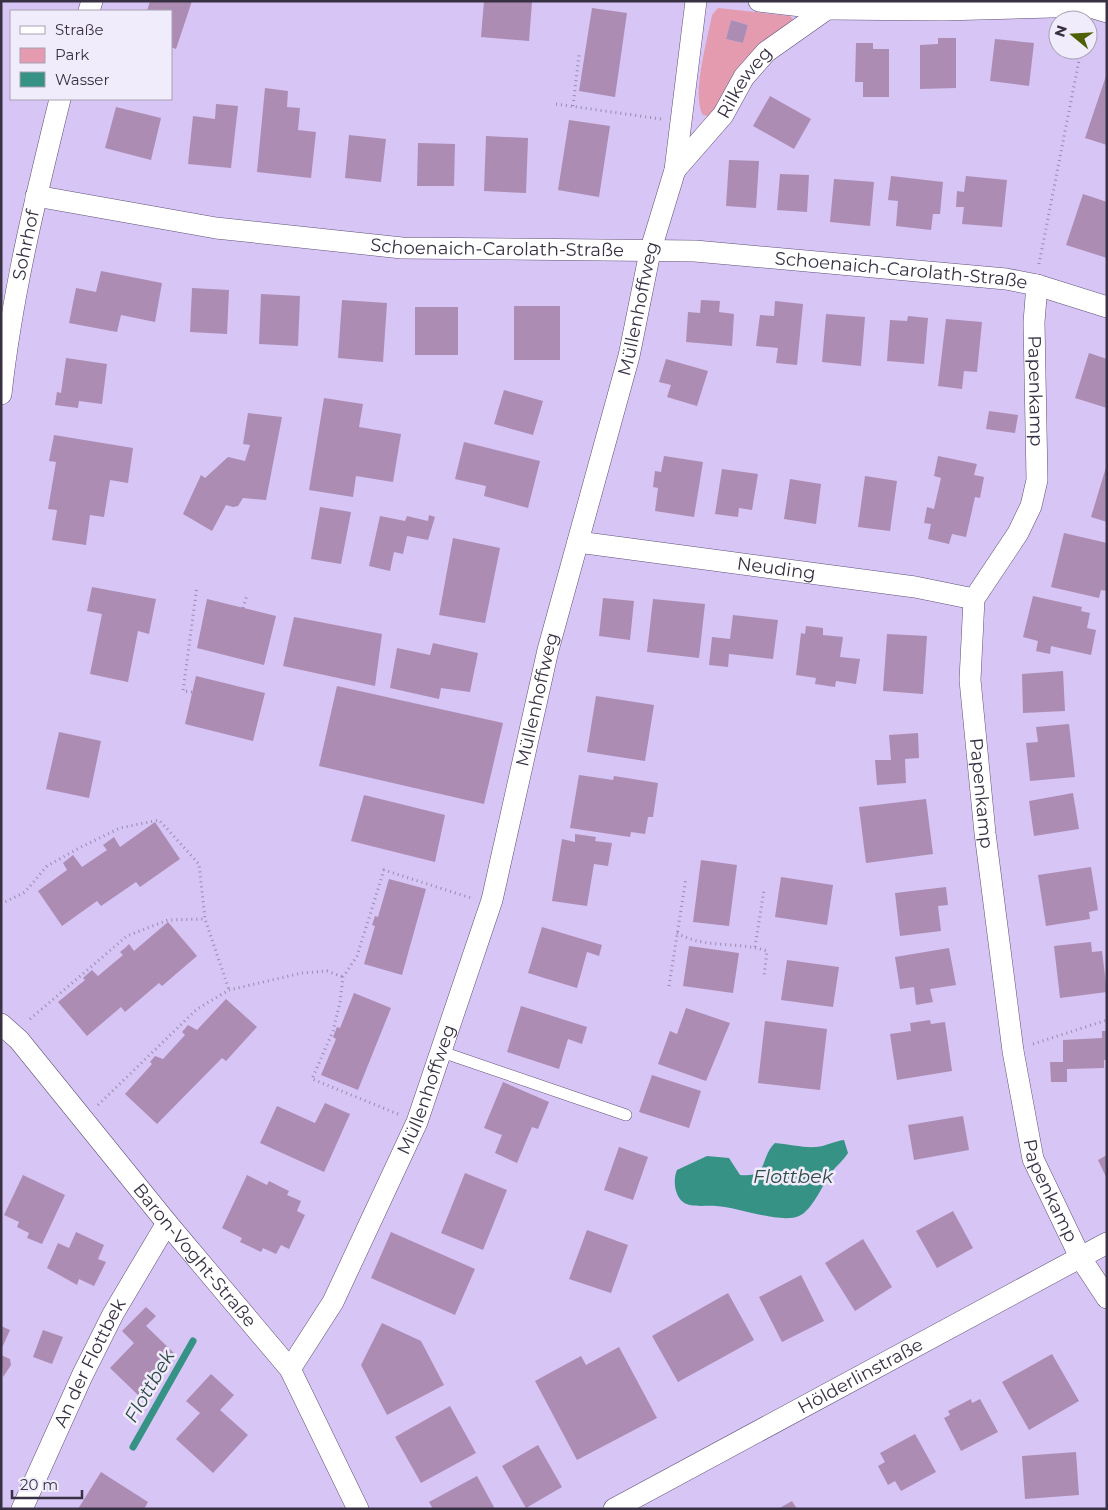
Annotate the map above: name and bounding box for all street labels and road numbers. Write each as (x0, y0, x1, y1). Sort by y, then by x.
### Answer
street label: Rilkeweg (712, 42, 777, 122)
street label: Sohrhof (8, 207, 44, 282)
street label: Schoenaich-Carolath-Straße (369, 234, 624, 261)
street label: Müllenhoffweg (613, 239, 664, 378)
street label: Schoenaich-Carolath-Straße (774, 247, 1030, 294)
street label: Papenkamp (1023, 335, 1047, 447)
street label: Neuding (736, 552, 817, 585)
street label: Müllenhoffweg (511, 630, 563, 769)
street label: Papenkamp (965, 737, 998, 850)
street label: Müllenhoffweg (392, 1022, 460, 1158)
street label: Papenkamp (1019, 1137, 1082, 1246)
street label: Baron-Voght-Straße (128, 1179, 261, 1332)
street label: An der Flottbek (49, 1294, 131, 1431)
street label: Hölderlinstraße (794, 1333, 927, 1419)

